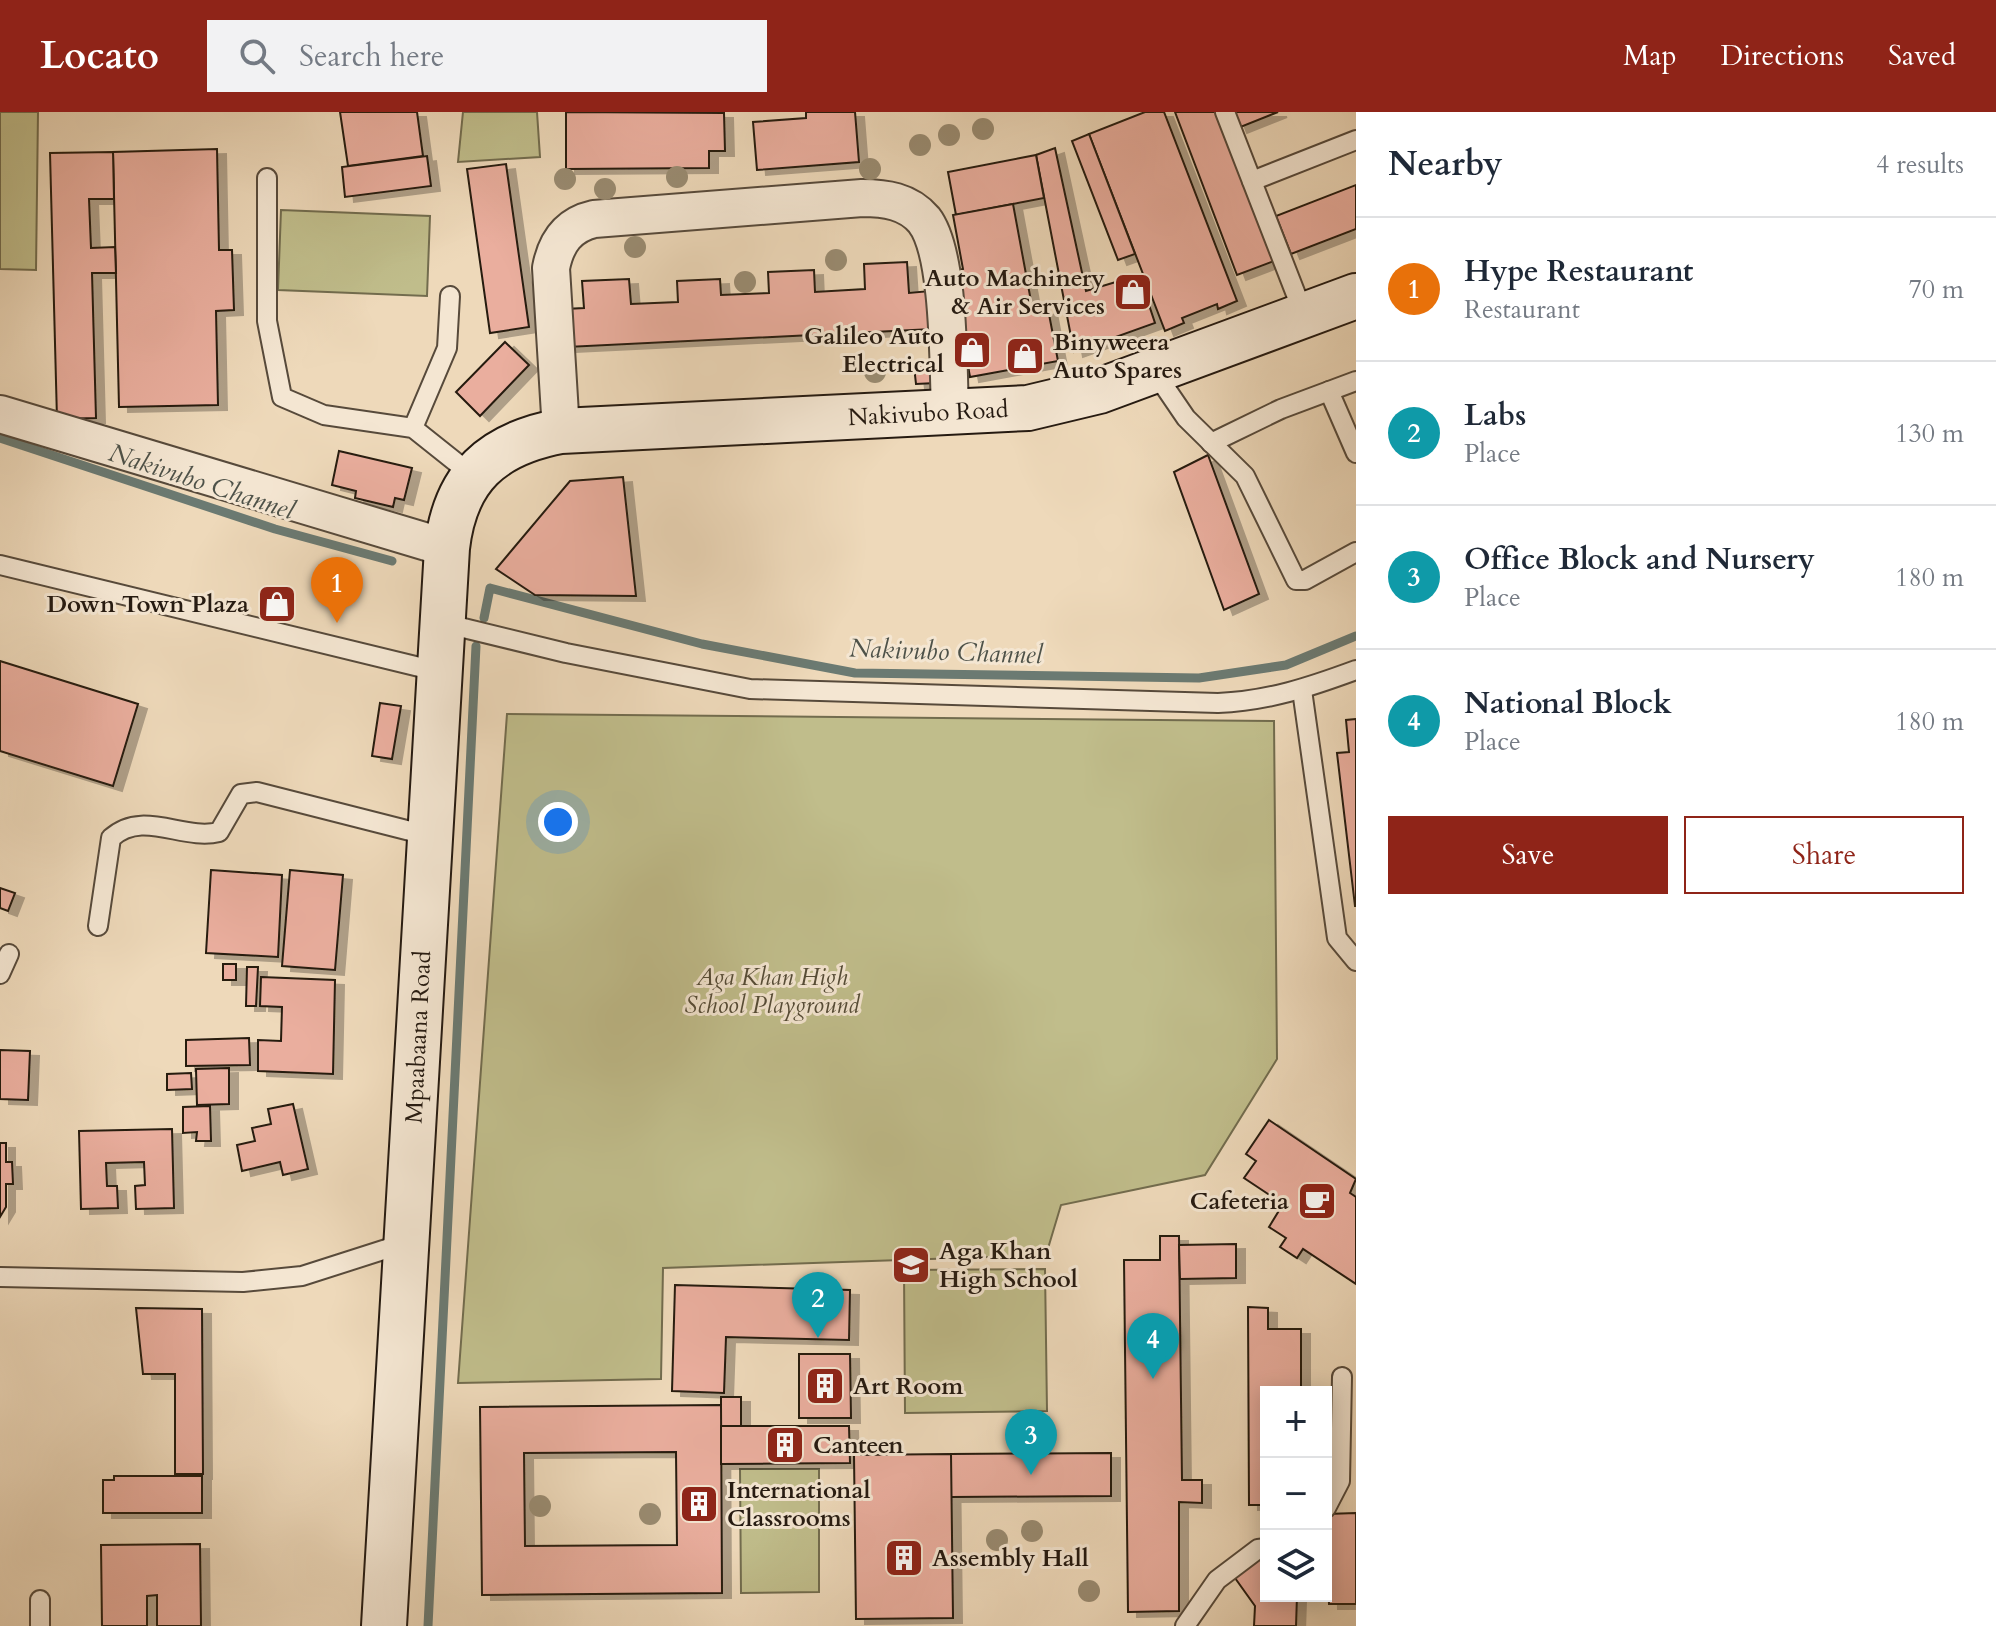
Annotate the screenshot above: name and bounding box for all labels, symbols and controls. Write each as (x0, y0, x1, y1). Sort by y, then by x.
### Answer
search box (207, 20, 767, 92)
text: Locato (40, 30, 159, 82)
icon: search (235, 34, 279, 78)
text: Search here (299, 36, 444, 77)
text: Map (1623, 37, 1677, 75)
text: Directions (1721, 37, 1844, 75)
text: Saved (1888, 37, 1956, 75)
text: Nearby (1388, 141, 1503, 187)
text: 4 results (1876, 147, 1964, 182)
text: Hype Restaurant (1464, 251, 1693, 292)
place label: Auto Machinery & Air Services (925, 262, 1105, 323)
shop icon: Auto Machinery & Air Services (1112, 271, 1154, 313)
text: 1 (1407, 272, 1421, 307)
text: 70 m (1908, 272, 1964, 307)
text: Restaurant (1464, 292, 1580, 327)
place label: Galileo Auto Electrical (804, 320, 944, 381)
place label: Binyweera Auto Spares (1053, 326, 1182, 387)
shop icon: Galileo Auto Electrical (951, 329, 993, 371)
shop icon: Binyweera Auto Spares (1004, 335, 1046, 377)
street label: Nakivubo Road (847, 393, 1009, 434)
text: Labs (1464, 395, 1526, 436)
text: 2 (1407, 416, 1421, 451)
text: 130 m (1895, 416, 1964, 451)
water label: Nakivubo Channel (104, 435, 300, 528)
text: Place (1464, 436, 1521, 471)
text: Office Block and Nursery (1464, 539, 1815, 580)
pin: 1 (311, 557, 363, 623)
text: 3 (1407, 560, 1421, 595)
text: 180 m (1895, 560, 1964, 595)
text: Place (1464, 580, 1521, 615)
shop icon: Down Town Plaza (256, 583, 298, 625)
place label: Down Town Plaza (47, 588, 249, 621)
water label: Nakivubo Channel (849, 631, 1044, 672)
text: National Block (1464, 683, 1672, 724)
text: 4 (1407, 704, 1421, 739)
text: 180 m (1895, 704, 1964, 739)
text: Place (1464, 724, 1521, 759)
your location (538, 802, 578, 842)
button: Save (1388, 816, 1668, 894)
button: Share (1684, 816, 1964, 894)
street label: Mpaabaana Road (397, 950, 440, 1124)
park label: Aga Khan High School Playground (685, 961, 861, 1022)
cafe icon: Cafeteria (1296, 1180, 1338, 1222)
place label: Cafeteria (1190, 1185, 1289, 1218)
place label: Aga Khan High School (939, 1235, 1078, 1296)
school or university icon: Aga Khan High School (890, 1244, 932, 1286)
pin: 2 (792, 1272, 844, 1338)
pin: 4 (1127, 1313, 1179, 1379)
building icon: Art Room (804, 1365, 846, 1407)
place label: Art Room (853, 1370, 964, 1403)
map controls (1260, 1386, 1332, 1602)
button: + (1260, 1386, 1332, 1458)
pin: 3 (1005, 1409, 1057, 1475)
building icon: Canteen (764, 1424, 806, 1466)
place label: Canteen (813, 1429, 904, 1462)
button: − (1260, 1458, 1332, 1530)
place label: International Classrooms (727, 1474, 870, 1535)
building icon: International Classrooms (678, 1483, 720, 1525)
button: layers (1260, 1530, 1332, 1602)
building icon: Assembly Hall (883, 1537, 925, 1579)
place label: Assembly Hall (932, 1542, 1089, 1575)

